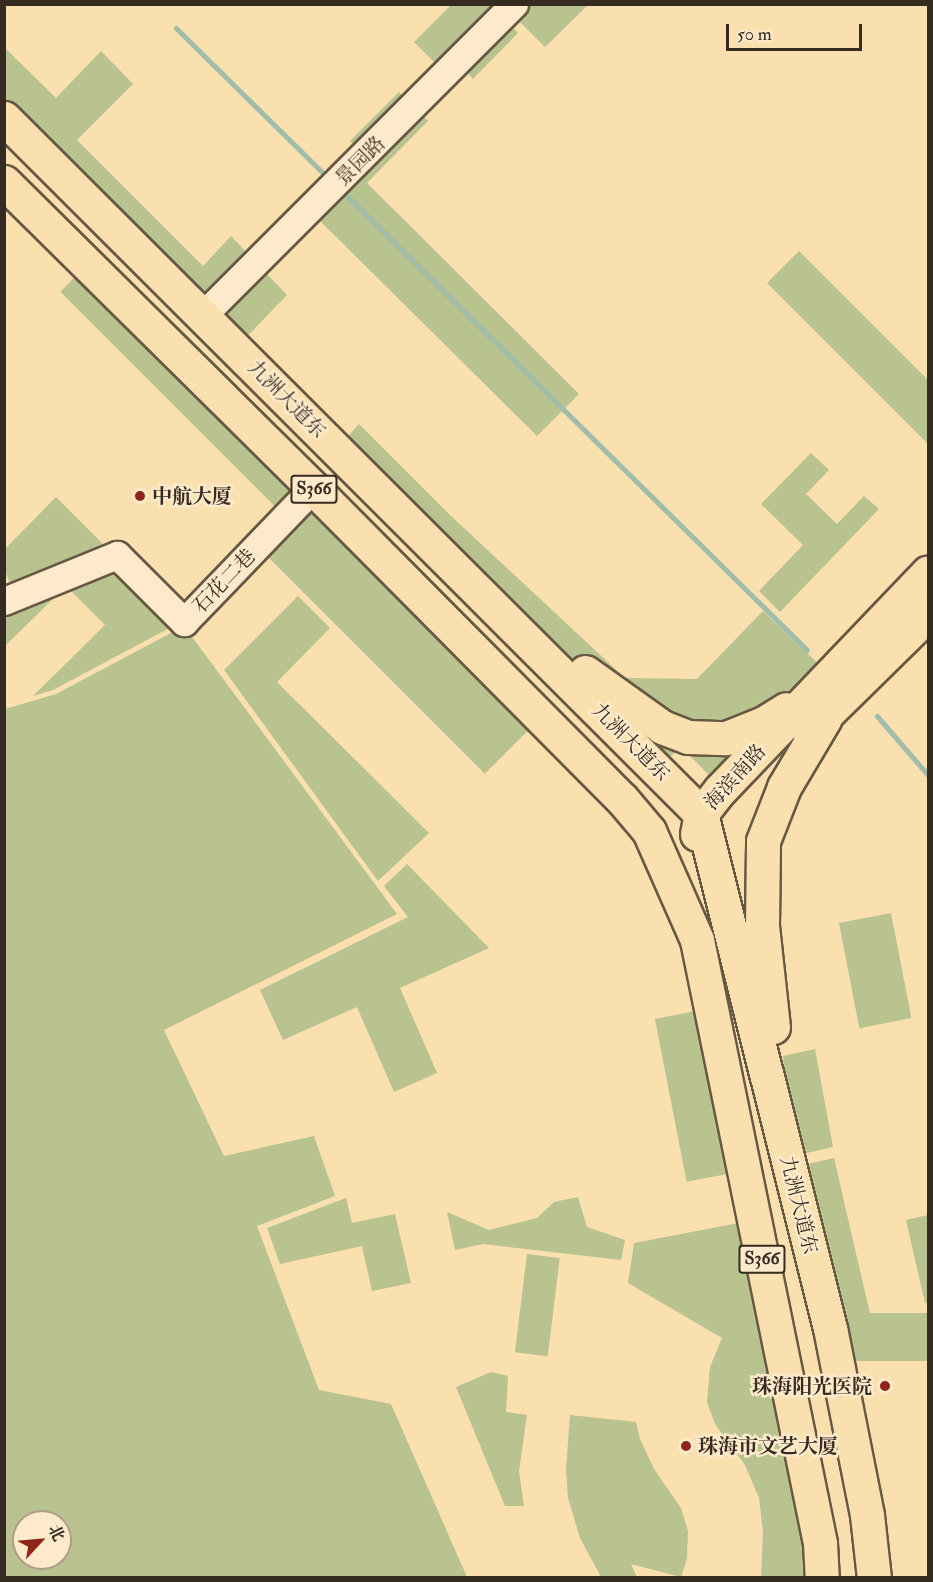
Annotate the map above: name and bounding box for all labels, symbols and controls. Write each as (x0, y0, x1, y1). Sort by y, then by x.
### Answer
scale bar (729, 12, 866, 50)
text: 50 m (737, 23, 772, 46)
street label: 景园路 (330, 131, 390, 191)
street label: 九洲大道东 (243, 355, 331, 443)
road number: S366 (290, 474, 338, 504)
place label: 中航大厦 (152, 484, 232, 508)
marker: 中航大厦 (133, 489, 147, 503)
street label: 石花二巷 (188, 544, 260, 618)
street label: 九洲大道东 (587, 698, 675, 786)
street label: 海滨南路 (699, 739, 771, 815)
street label: 九洲大道东 (775, 1154, 823, 1256)
road number: S366 (738, 1244, 786, 1274)
place label: 珠海阳光医院 (752, 1374, 872, 1398)
marker: 珠海阳光医院 (876, 1377, 894, 1395)
place label: 珠海市文艺大厦 (698, 1434, 838, 1458)
marker: 珠海市文艺大厦 (679, 1439, 693, 1453)
north arrow (12, 1510, 72, 1570)
text: 北 (44, 1521, 69, 1545)

